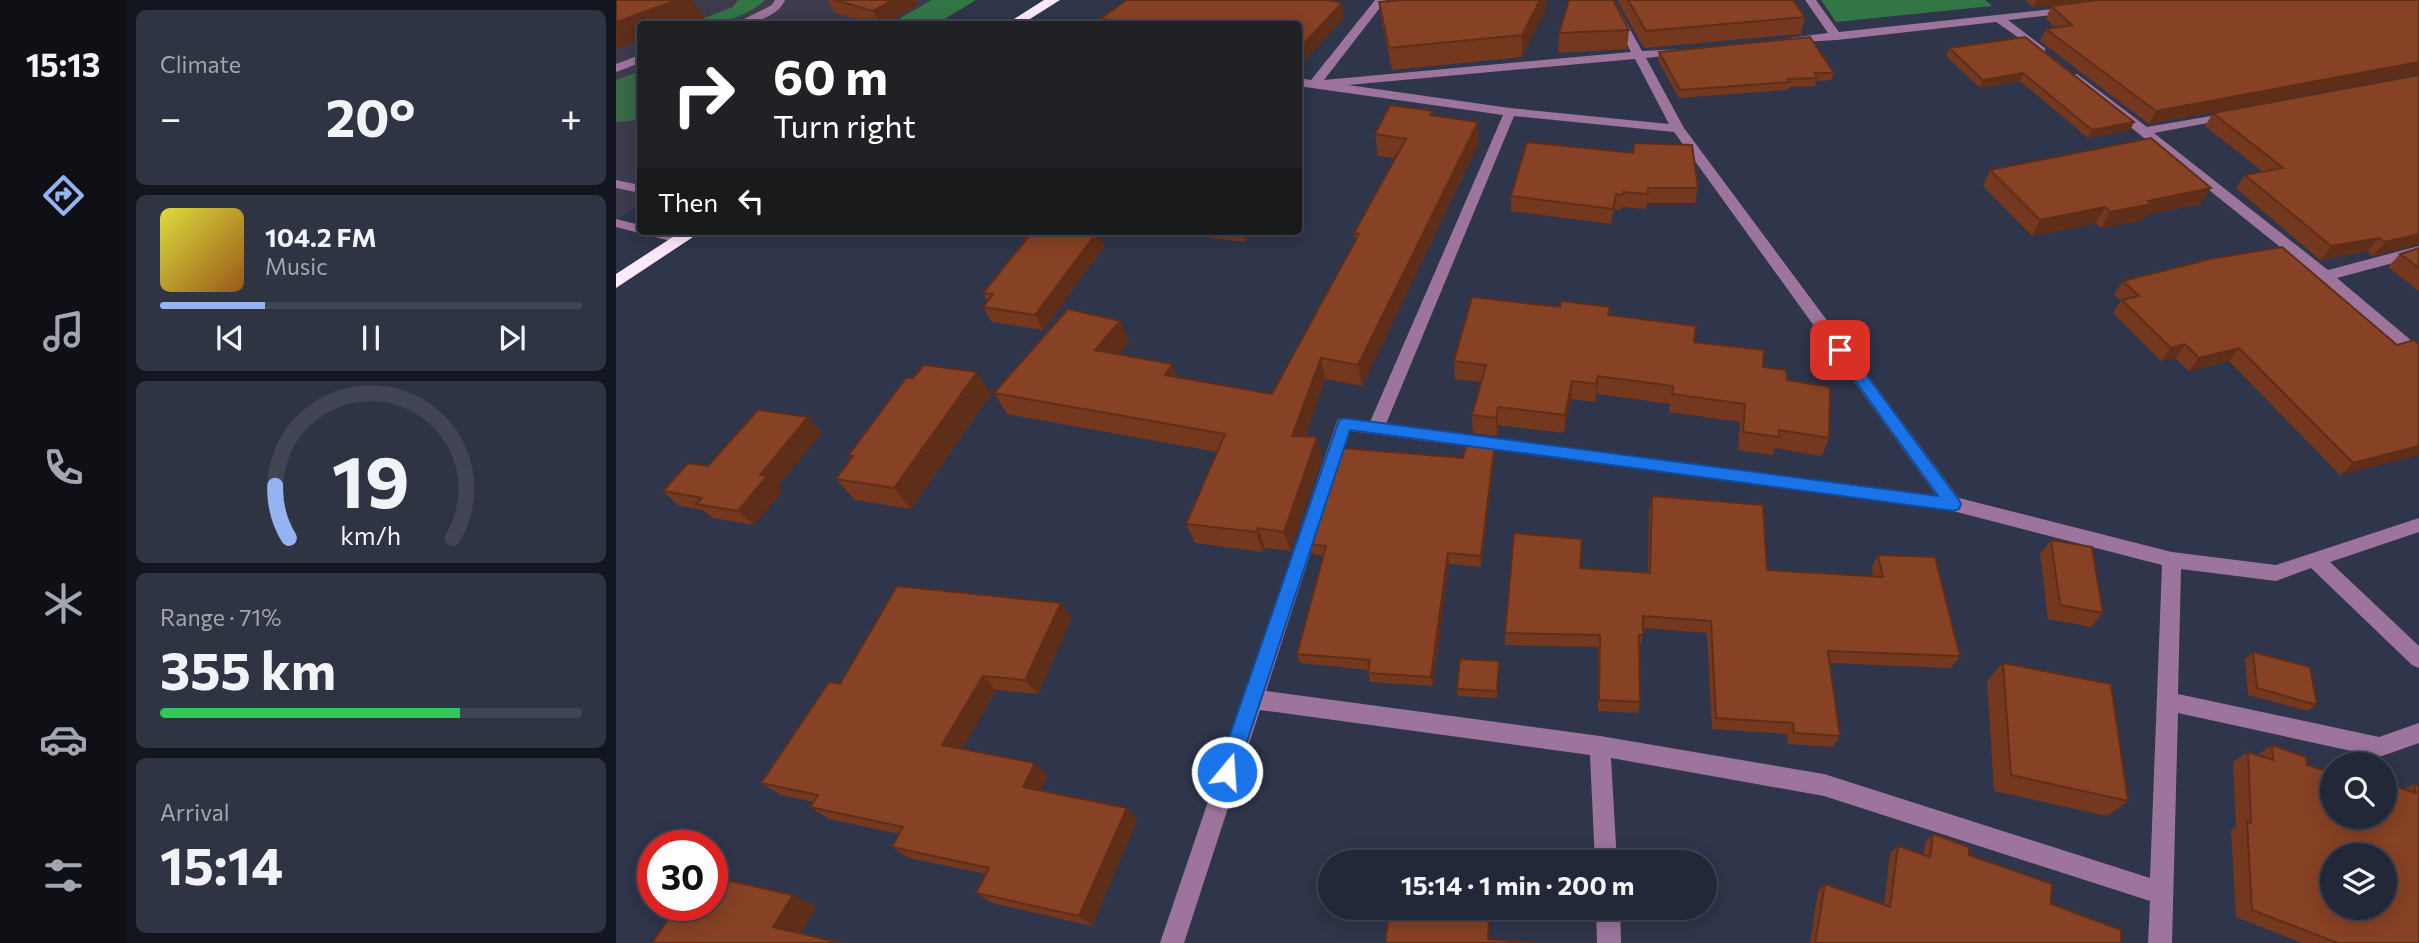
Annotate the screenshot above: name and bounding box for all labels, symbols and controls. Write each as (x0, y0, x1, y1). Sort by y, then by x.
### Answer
text: 15:13 (26, 44, 100, 84)
text: 60 m (773, 45, 888, 105)
icon: right (658, 49, 749, 140)
text: Climate (160, 50, 241, 78)
text: 20° (326, 84, 416, 148)
text: − (160, 93, 182, 140)
text: + (560, 93, 582, 140)
text: Turn right (773, 105, 916, 145)
icon: directions (39, 171, 88, 220)
icon: left (732, 182, 770, 220)
text: Then (658, 186, 718, 217)
text: 104.2 FM (265, 221, 377, 252)
text: Music (265, 252, 328, 280)
icon: music (39, 307, 88, 356)
icon: previous (211, 319, 249, 357)
icon: pause (352, 319, 390, 357)
icon: next (493, 319, 531, 357)
pin (1810, 320, 1870, 380)
icon: arrive (1821, 331, 1859, 369)
text: 19 (332, 434, 410, 523)
icon: phone (39, 443, 88, 492)
text: km/h (341, 519, 401, 549)
icon: climate (39, 579, 88, 628)
text: Range · 71% (160, 603, 281, 631)
text: 355 km (160, 637, 336, 701)
icon: car (39, 715, 88, 764)
position arrow (1190, 735, 1264, 809)
map controls (2320, 752, 2397, 920)
button: search (2320, 752, 2397, 829)
text: Arrival (160, 798, 230, 826)
speed limit sign: 30 (637, 830, 728, 921)
text: 15:14 (160, 832, 283, 896)
button: layers (2320, 843, 2397, 920)
icon: filters (39, 851, 88, 900)
text: 15:14 · 1 min · 200 m (1401, 869, 1634, 900)

